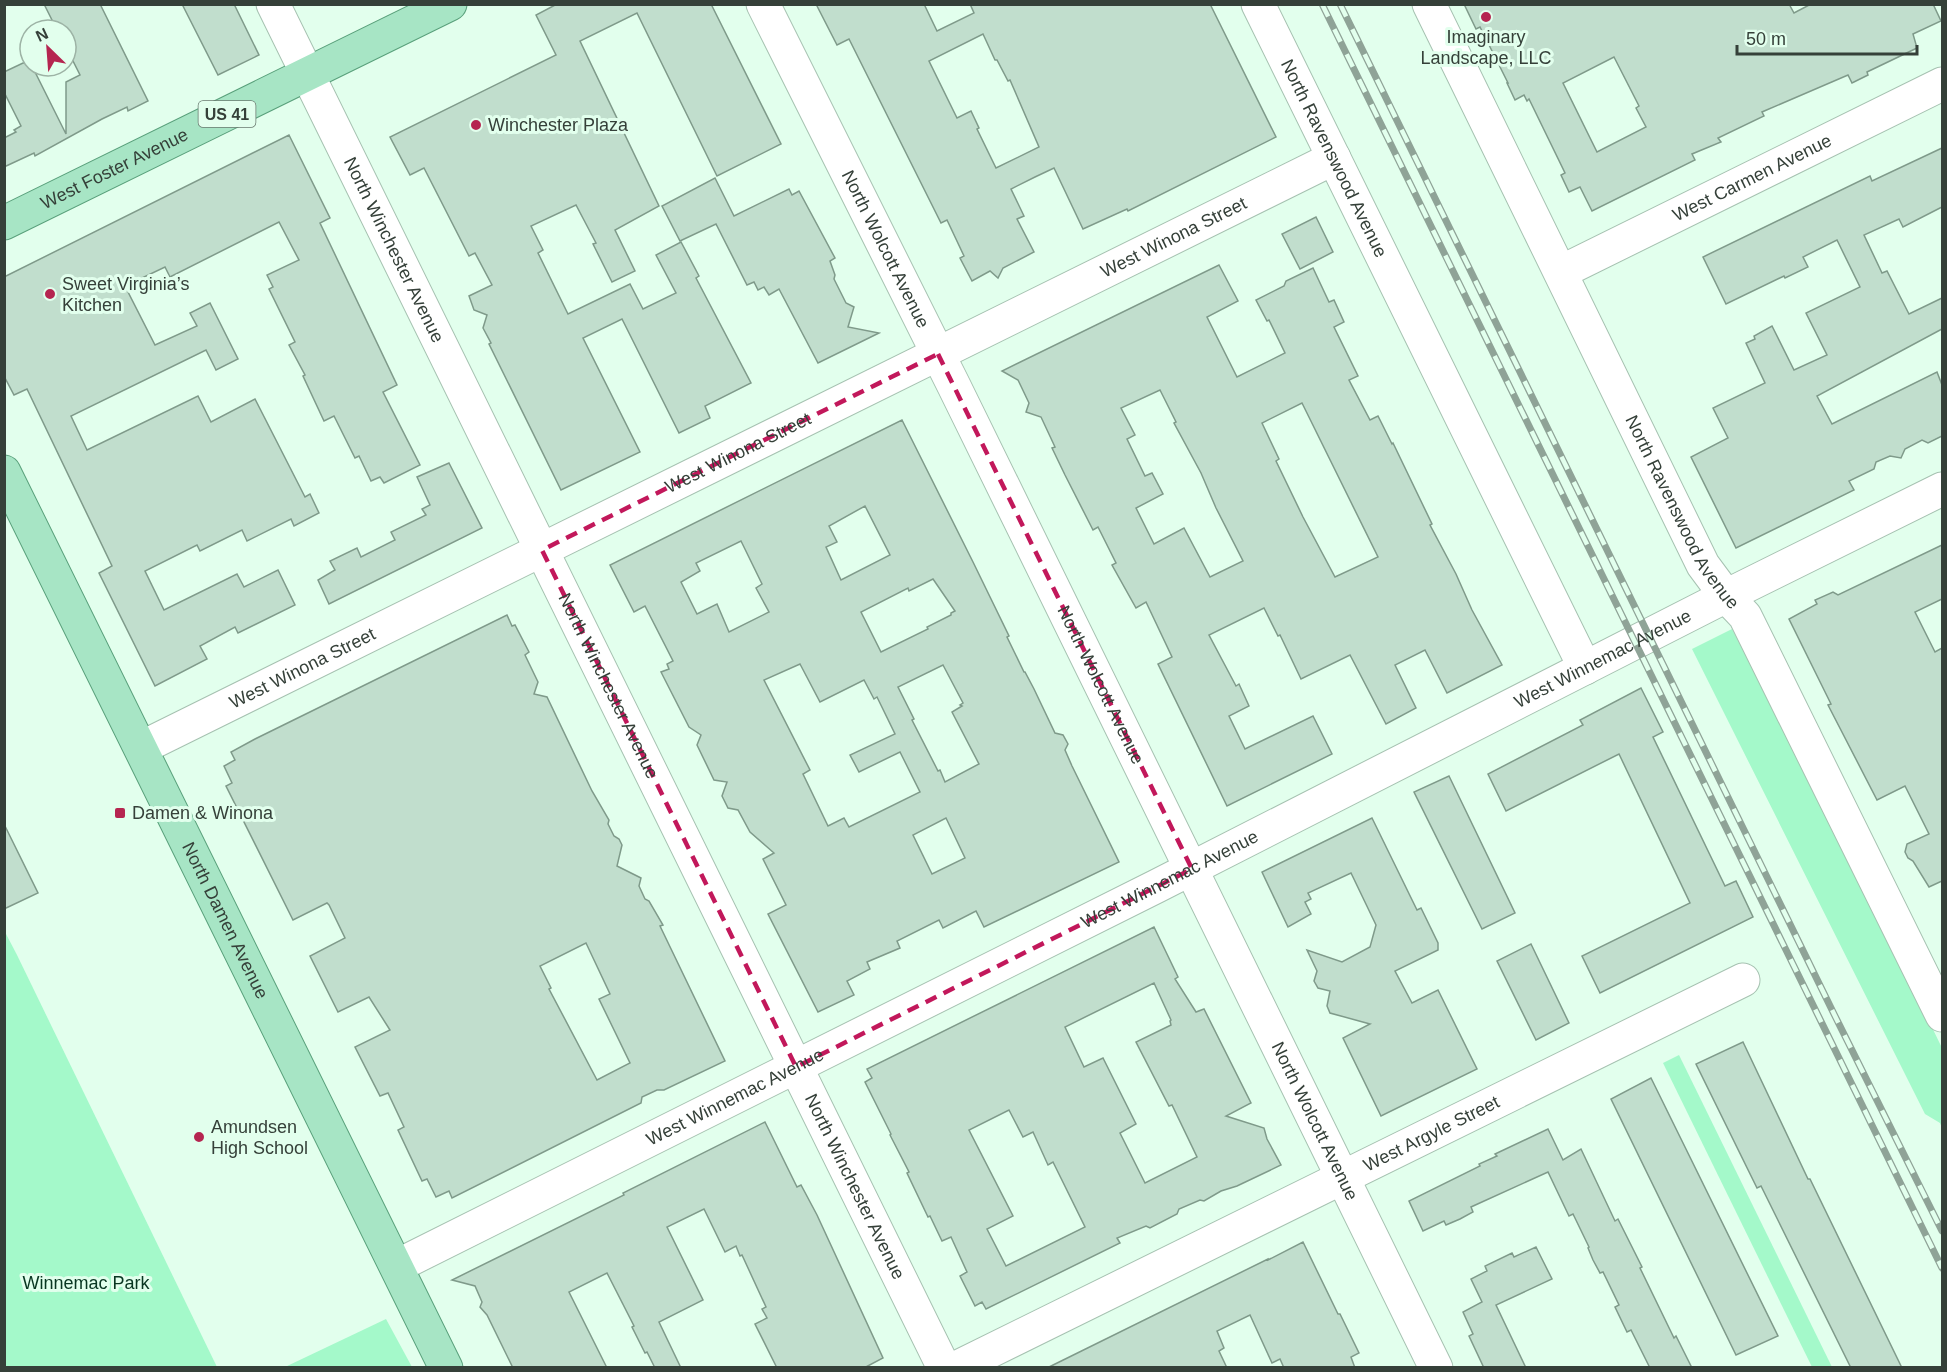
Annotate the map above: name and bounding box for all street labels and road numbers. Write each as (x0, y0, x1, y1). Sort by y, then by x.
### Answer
street label: North Ravenswood Avenue (1277, 56, 1391, 260)
road number: US 41 (198, 101, 256, 127)
street label: West Foster Avenue (38, 124, 191, 213)
street label: West Carmen Avenue (1669, 130, 1835, 225)
street label: North Winchester Avenue (340, 154, 448, 346)
street label: North Wolcott Avenue (838, 167, 933, 331)
street label: West Winona Street (1098, 193, 1250, 282)
street label: West Winona Street (662, 408, 814, 497)
street label: North Ravenswood Avenue (1621, 412, 1743, 613)
street label: North Winchester Avenue (554, 590, 662, 782)
street label: North Wolcott Avenue (1053, 603, 1148, 767)
street label: West Winnemac Avenue (1511, 606, 1694, 712)
street label: West Winona Street (226, 624, 378, 713)
street label: West Winnemac Avenue (1078, 826, 1261, 932)
street label: North Damen Avenue (178, 839, 272, 1002)
street label: North Wolcott Avenue (1268, 1039, 1362, 1203)
street label: West Winnemac Avenue (643, 1044, 827, 1150)
street label: North Winchester Avenue (801, 1091, 909, 1283)
street label: West Argyle Street (1360, 1092, 1503, 1176)

